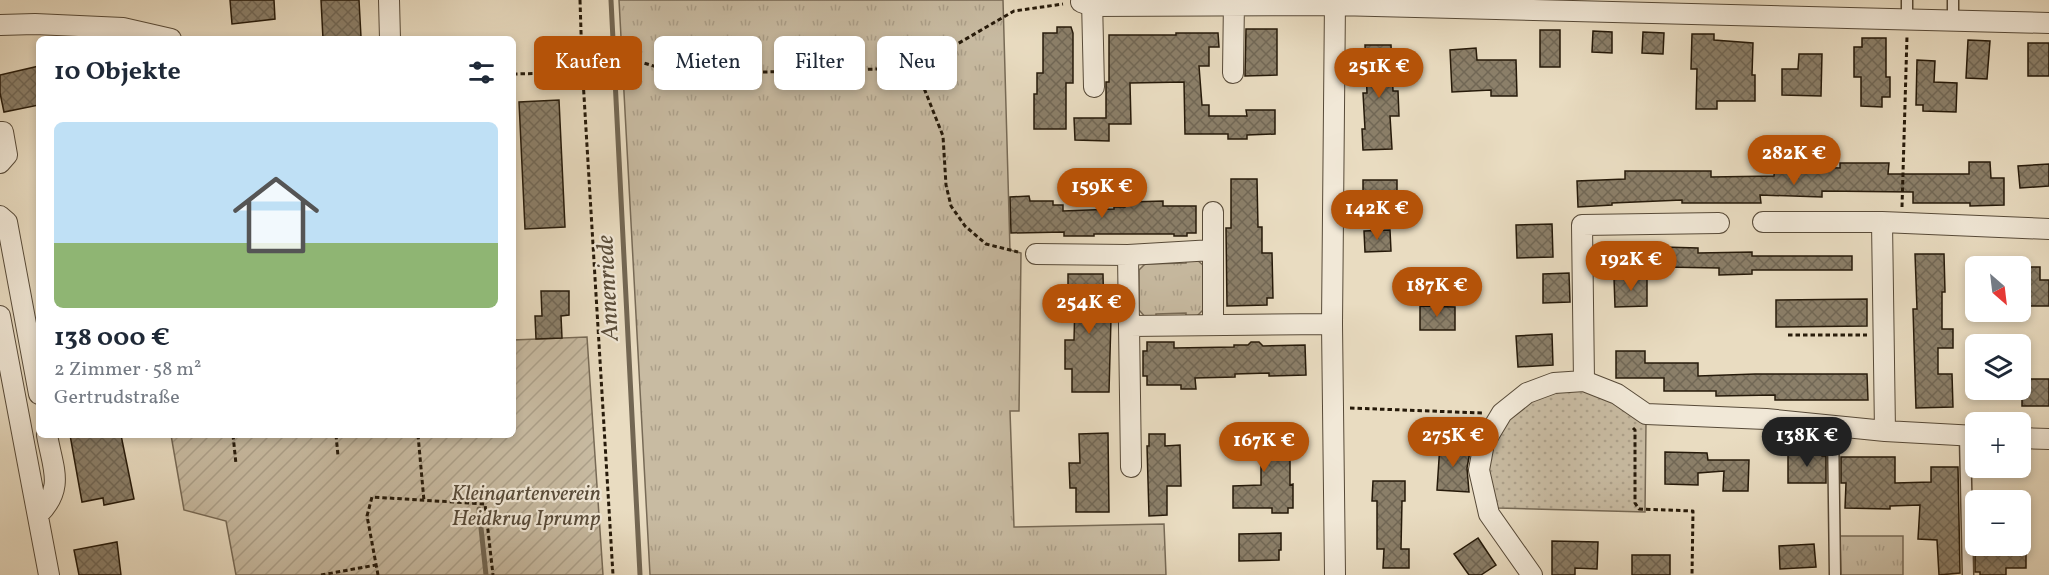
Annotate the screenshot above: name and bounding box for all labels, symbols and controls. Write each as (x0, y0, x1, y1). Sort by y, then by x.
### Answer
chip: Kaufen (534, 36, 642, 90)
chip: Mieten (654, 36, 762, 90)
chip: Filter (774, 36, 865, 90)
chip: Neu (877, 36, 957, 90)
pin: 251K € (1330, 48, 1428, 99)
text: 251K € (1348, 53, 1410, 81)
text: 10 Objekte (54, 54, 181, 90)
icon: filters (465, 56, 498, 89)
pin: 282K € (1745, 135, 1843, 186)
text: 282K € (1762, 140, 1826, 168)
icon: home (222, 161, 330, 269)
pin: 159K € (1053, 168, 1151, 219)
text: 159K € (1071, 173, 1133, 201)
pin: 142K € (1328, 190, 1426, 241)
text: 142K € (1345, 195, 1409, 223)
water label: Annenriede (589, 234, 629, 343)
pin: 192K € (1582, 241, 1680, 292)
text: 192K € (1600, 246, 1662, 274)
north arrow (1965, 256, 2031, 322)
map controls (1965, 256, 2031, 556)
pin: 187K € (1388, 267, 1486, 318)
text: 187K € (1406, 272, 1468, 300)
pin: 254K € (1040, 284, 1138, 335)
text: 254K € (1056, 289, 1122, 317)
text: 138 000 € (54, 320, 170, 356)
button: layers (1965, 334, 2031, 400)
text: 2 Zimmer · 58 m² (54, 356, 201, 384)
text: Gertrudstraße (54, 384, 180, 412)
button: + (1965, 412, 2031, 478)
pin: 275K € (1404, 417, 1502, 468)
pin: 138K € (1758, 417, 1856, 468)
pin: 167K € (1215, 422, 1313, 473)
text: 275K € (1422, 422, 1484, 450)
text: 138K € (1776, 422, 1838, 450)
text: 167K € (1233, 427, 1295, 455)
park label: Kleingartenverein Heidkrug Iprump (451, 479, 601, 535)
button: − (1965, 490, 2031, 556)

